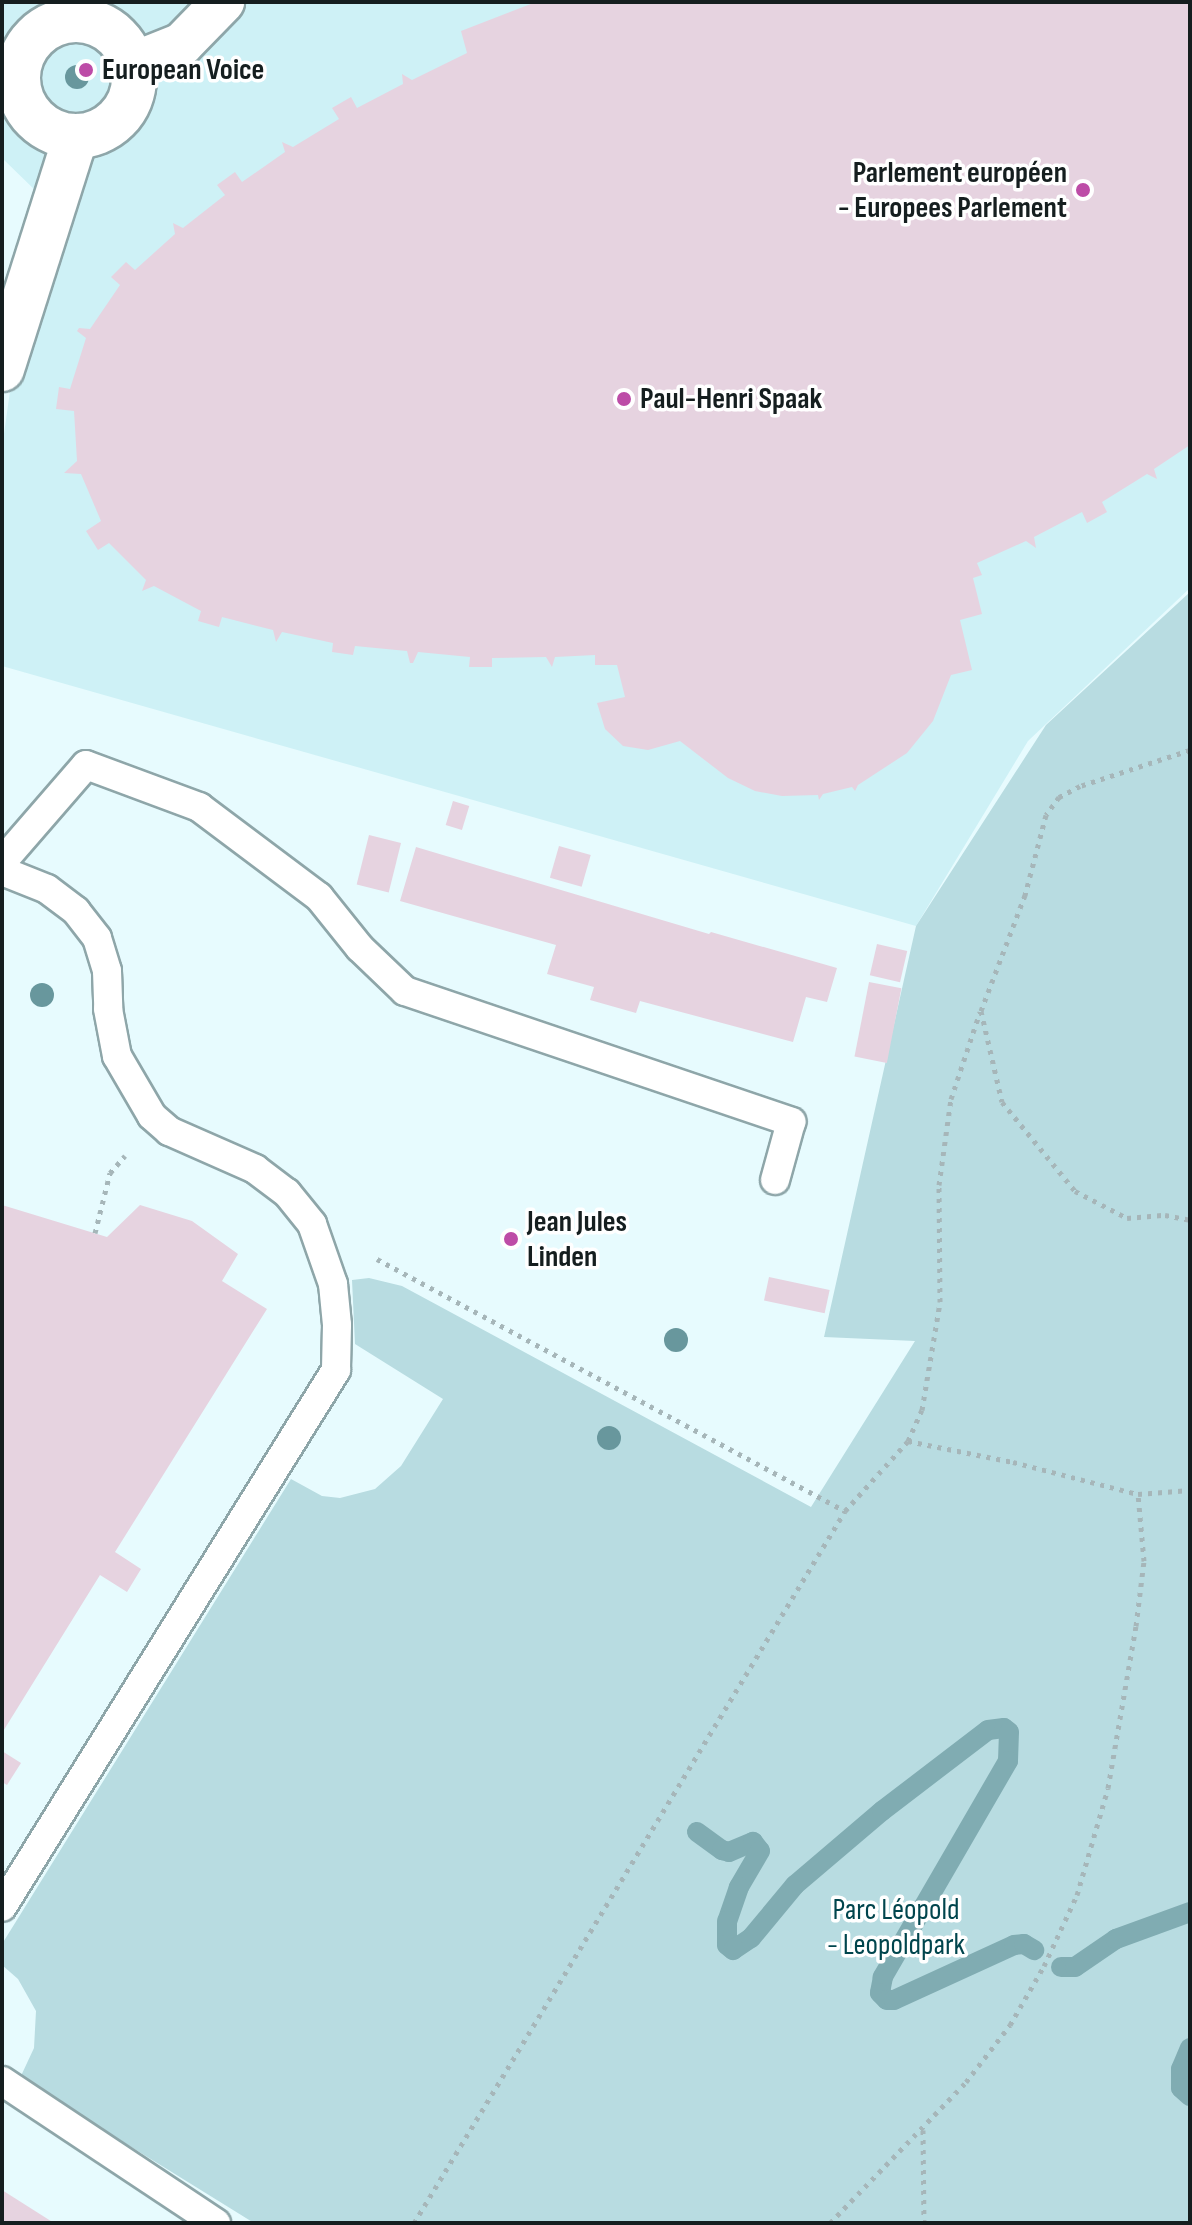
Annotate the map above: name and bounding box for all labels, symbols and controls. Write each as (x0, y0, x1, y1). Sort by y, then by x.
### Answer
place label: European Voice (102, 52, 264, 88)
marker: European Voice (77, 61, 95, 79)
place label: Parlement européen - Europees Parlement (838, 155, 1067, 226)
marker: Parlement européen - Europees Parlement (1074, 181, 1092, 199)
place label: Paul-Henri Spaak (640, 381, 822, 417)
marker: Paul-Henri Spaak (615, 390, 633, 408)
place label: Jean Jules Linden (527, 1204, 627, 1274)
marker: Jean Jules Linden (502, 1230, 520, 1248)
park label: Parc Léopold - Leopoldpark (827, 1892, 965, 1962)

